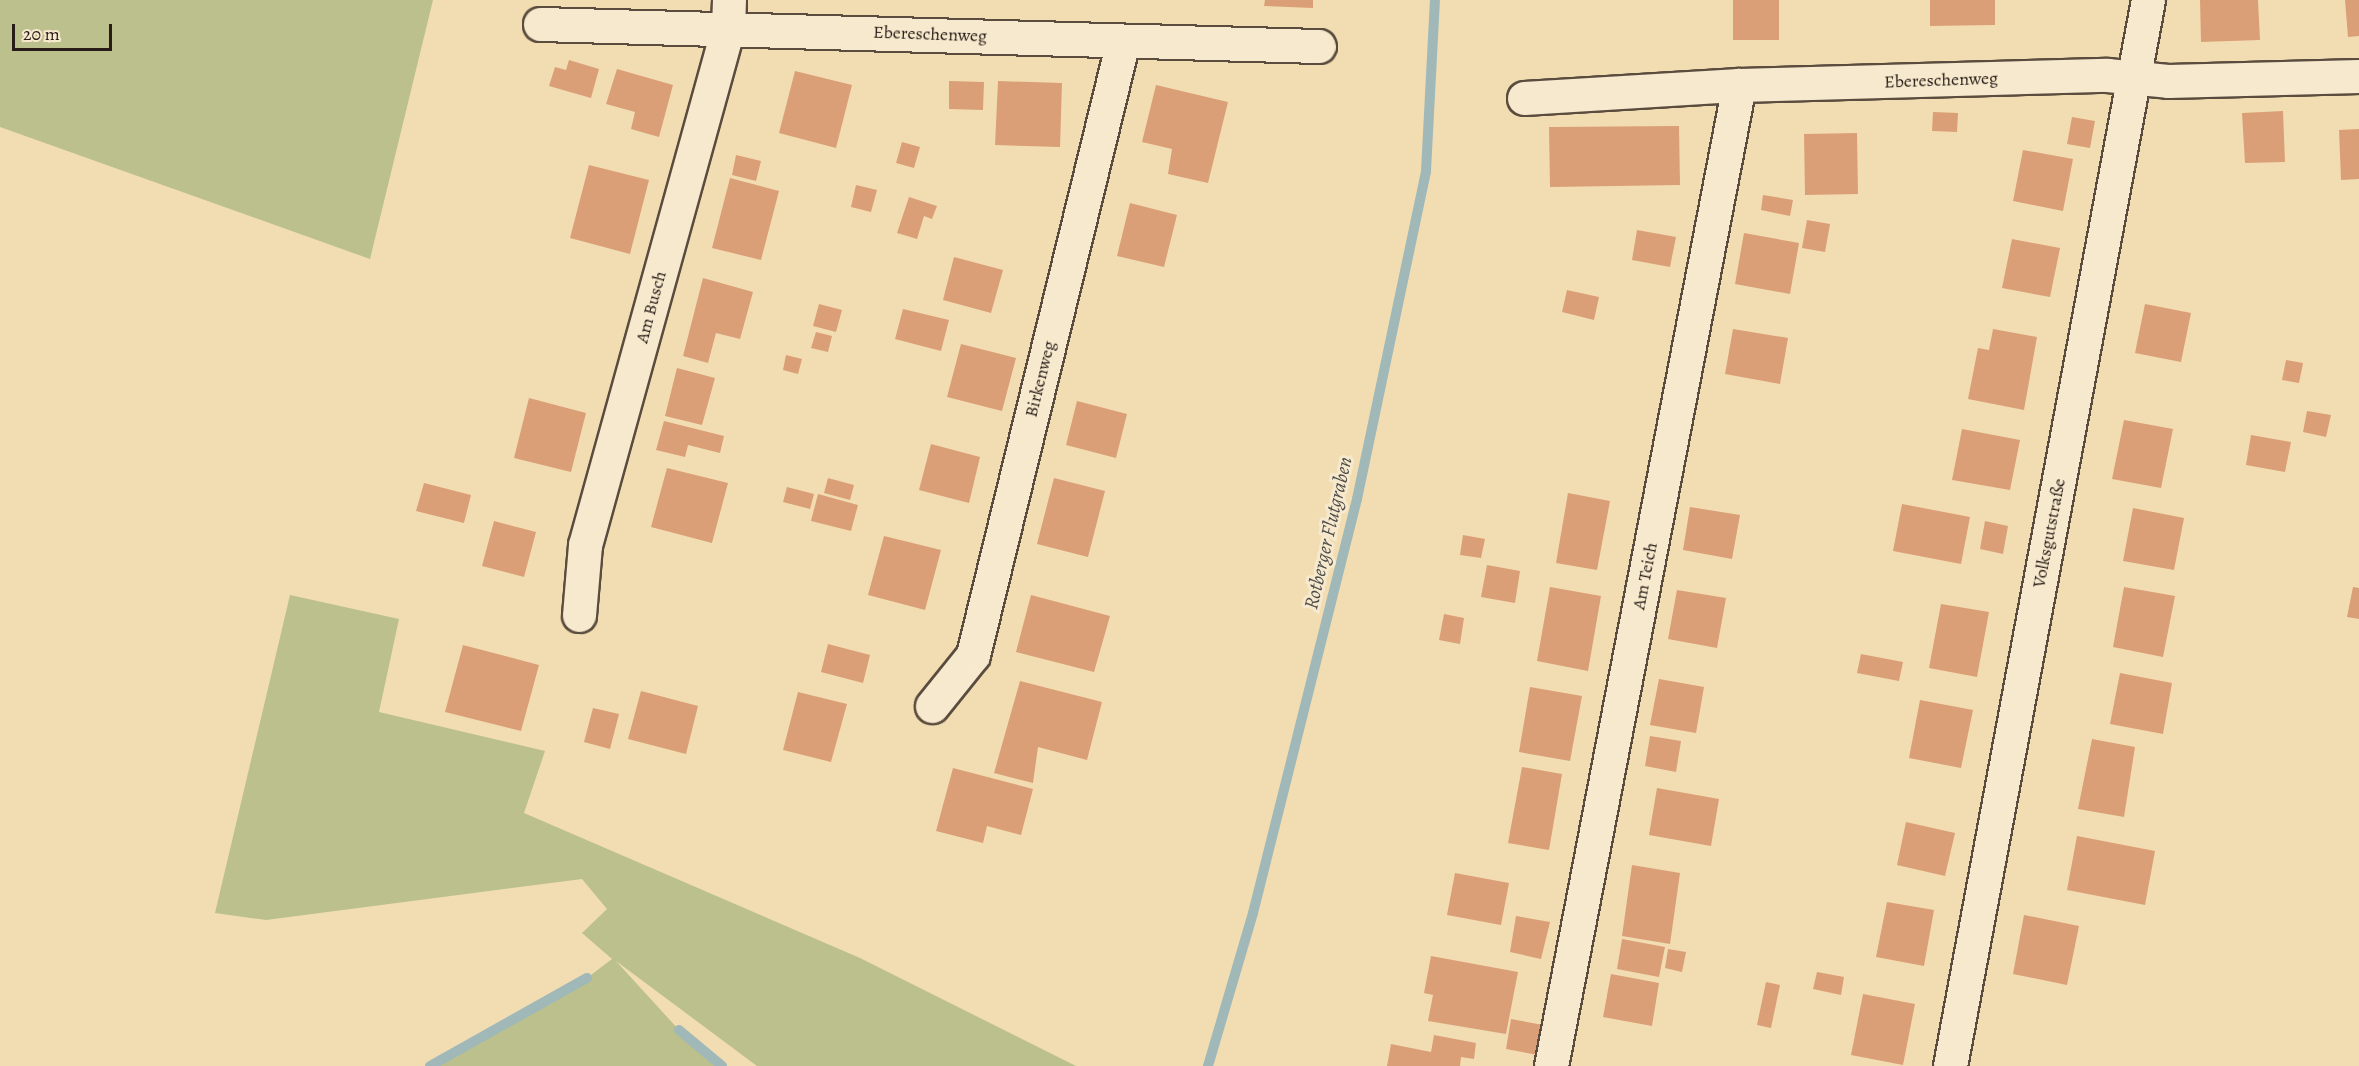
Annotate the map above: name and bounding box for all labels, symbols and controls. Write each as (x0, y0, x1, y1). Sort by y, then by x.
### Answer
scale bar (15, 12, 116, 50)
street label: Ebereschenweg (873, 21, 987, 47)
text: 20 m (23, 22, 60, 46)
street label: Ebereschenweg (1884, 67, 1998, 93)
street label: Am Busch (631, 269, 671, 345)
street label: Birkenweg (1020, 339, 1060, 419)
water label: Rotberger Flutgraben (1299, 454, 1357, 612)
street label: Volksgutstraße (2028, 477, 2070, 589)
street label: Am Teich (1628, 541, 1662, 611)

